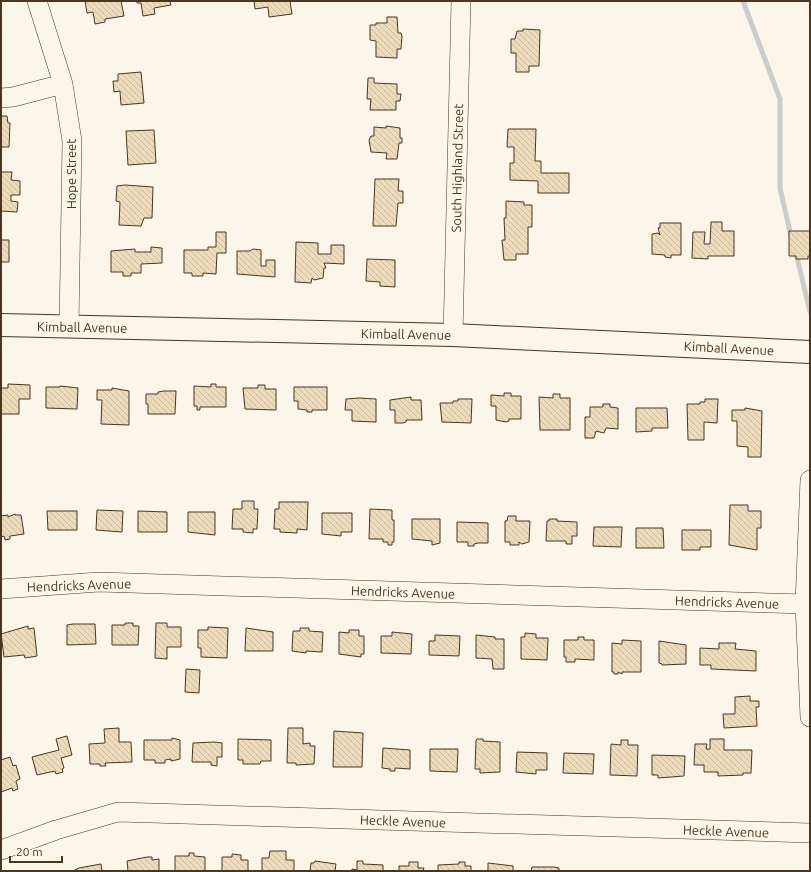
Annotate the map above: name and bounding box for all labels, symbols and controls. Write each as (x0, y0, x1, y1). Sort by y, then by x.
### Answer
street label: South Highland Street (449, 103, 465, 233)
street label: Hope Street (64, 139, 78, 209)
street label: Kimball Avenue (37, 319, 127, 335)
street label: Kimball Avenue (361, 326, 451, 342)
street label: Kimball Avenue (683, 339, 775, 357)
street label: Hendricks Avenue (27, 576, 131, 594)
street label: Hendricks Avenue (351, 583, 455, 601)
street label: Hendricks Avenue (675, 593, 779, 611)
street label: Heckle Avenue (360, 813, 446, 829)
street label: Heckle Avenue (683, 823, 769, 839)
scale bar (10, 838, 62, 864)
text: 20 m (16, 845, 43, 858)

